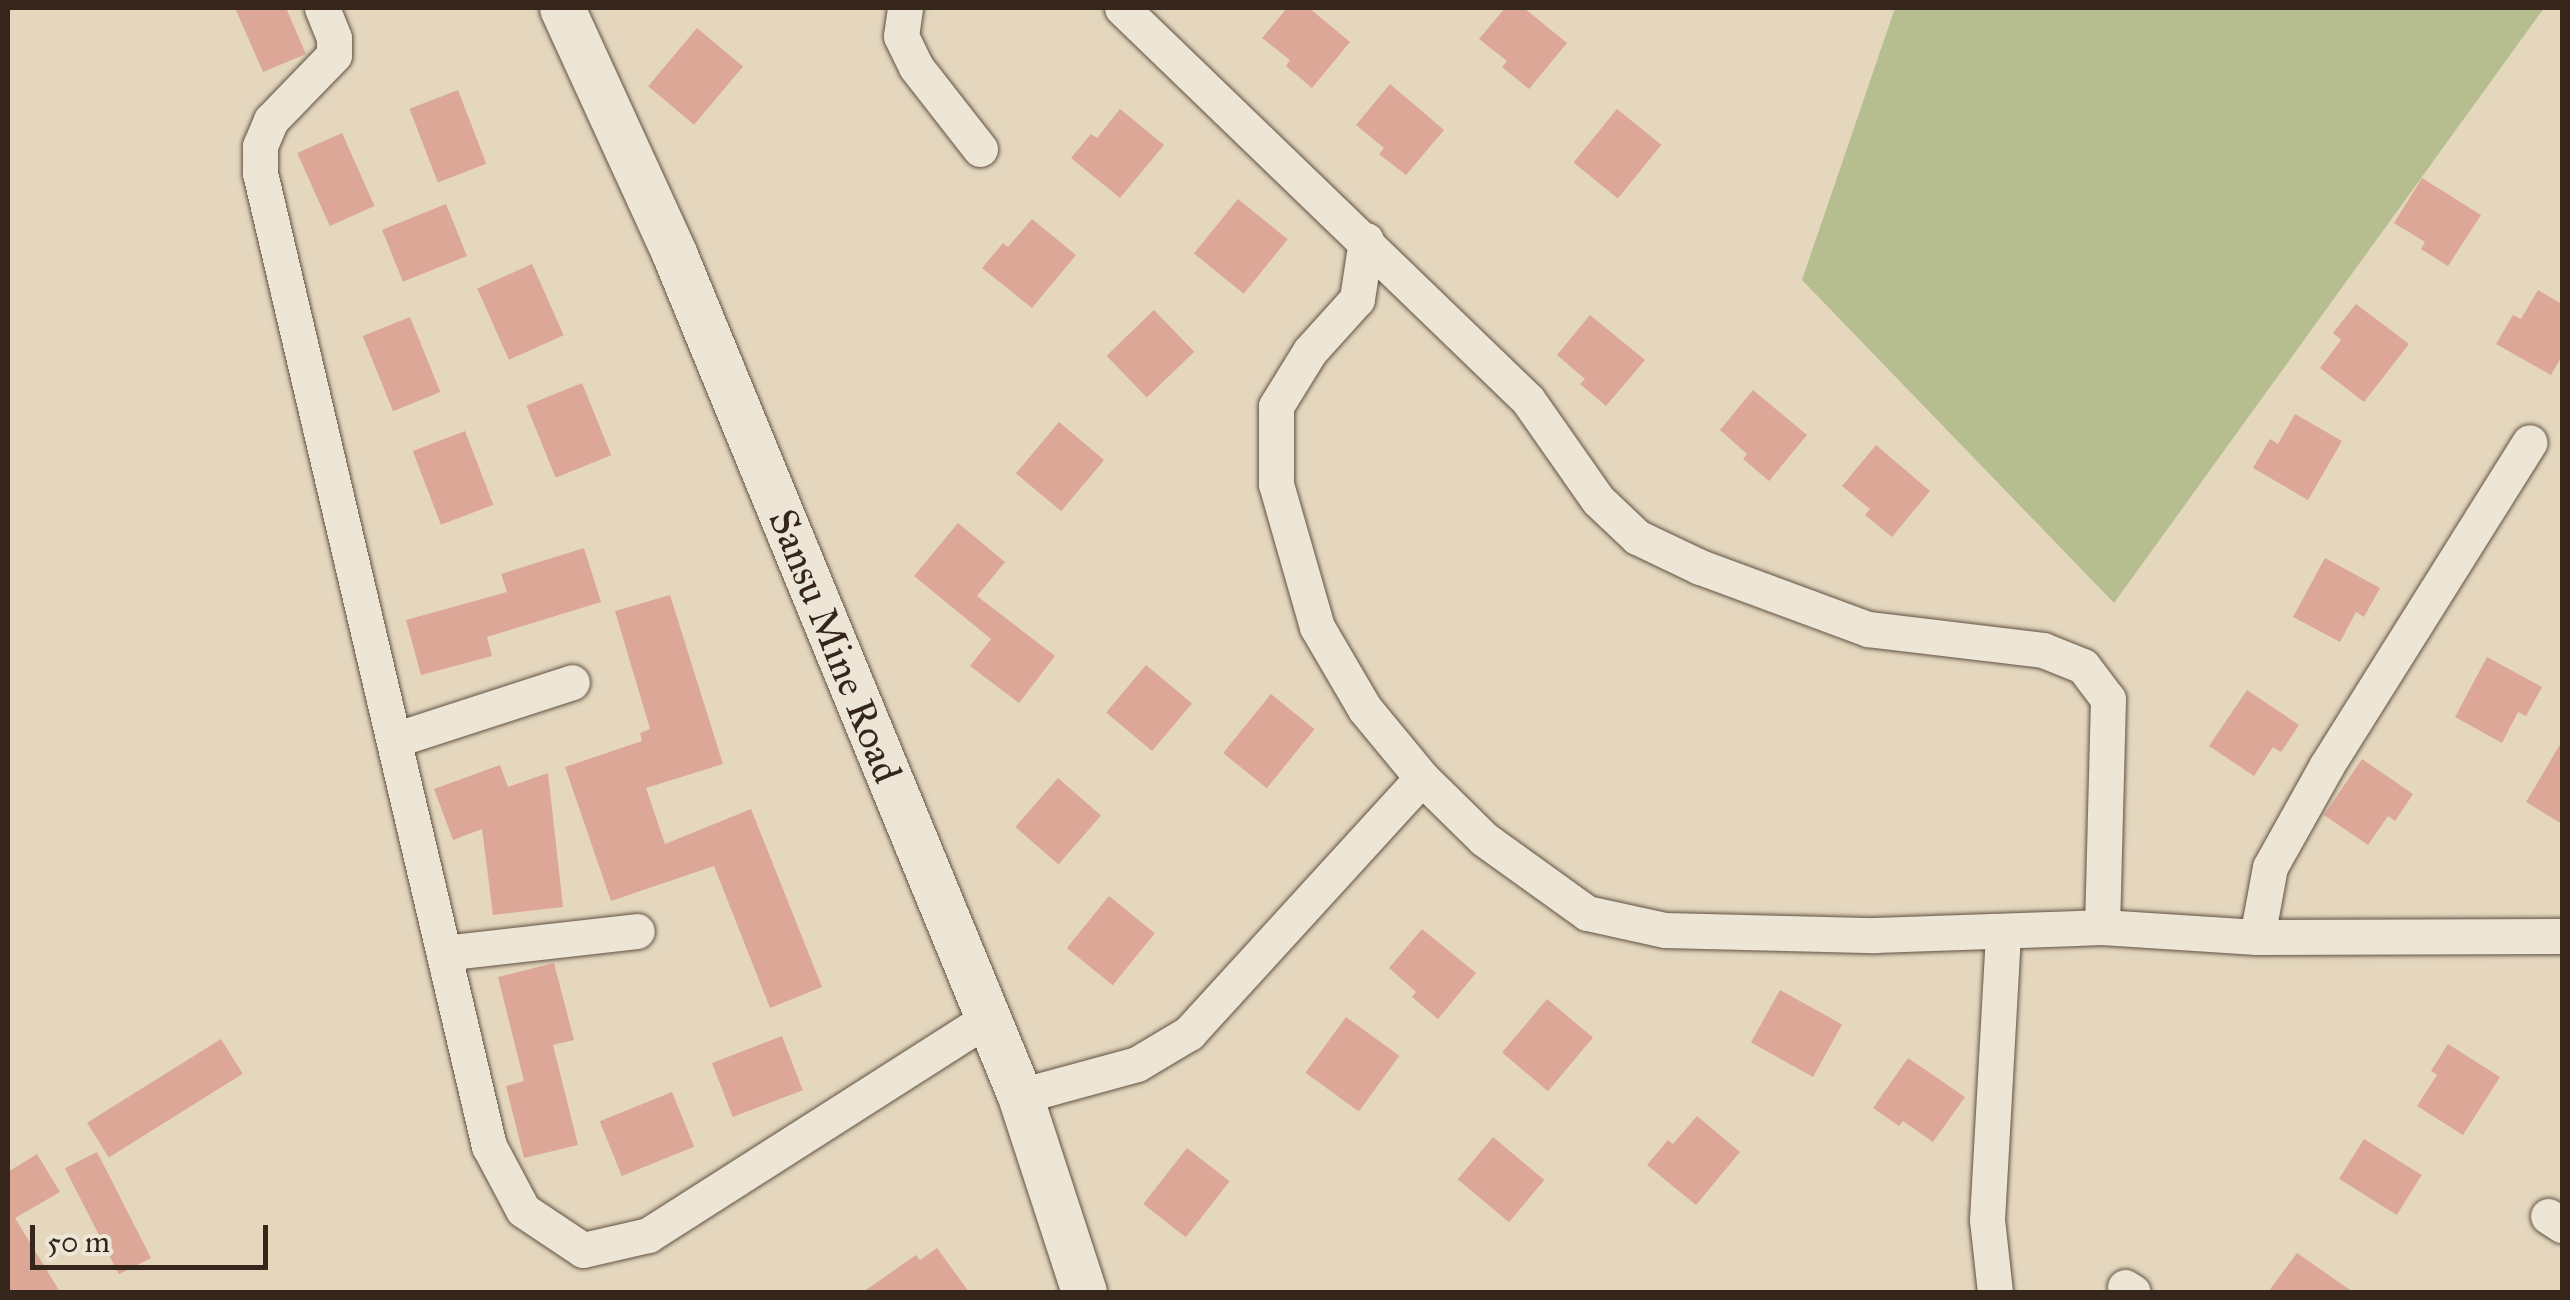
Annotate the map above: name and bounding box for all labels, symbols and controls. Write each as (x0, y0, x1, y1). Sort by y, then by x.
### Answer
street label: Sansu Mine Road (758, 502, 912, 790)
scale bar (35, 1205, 272, 1267)
text: 50 m (47, 1224, 110, 1260)

